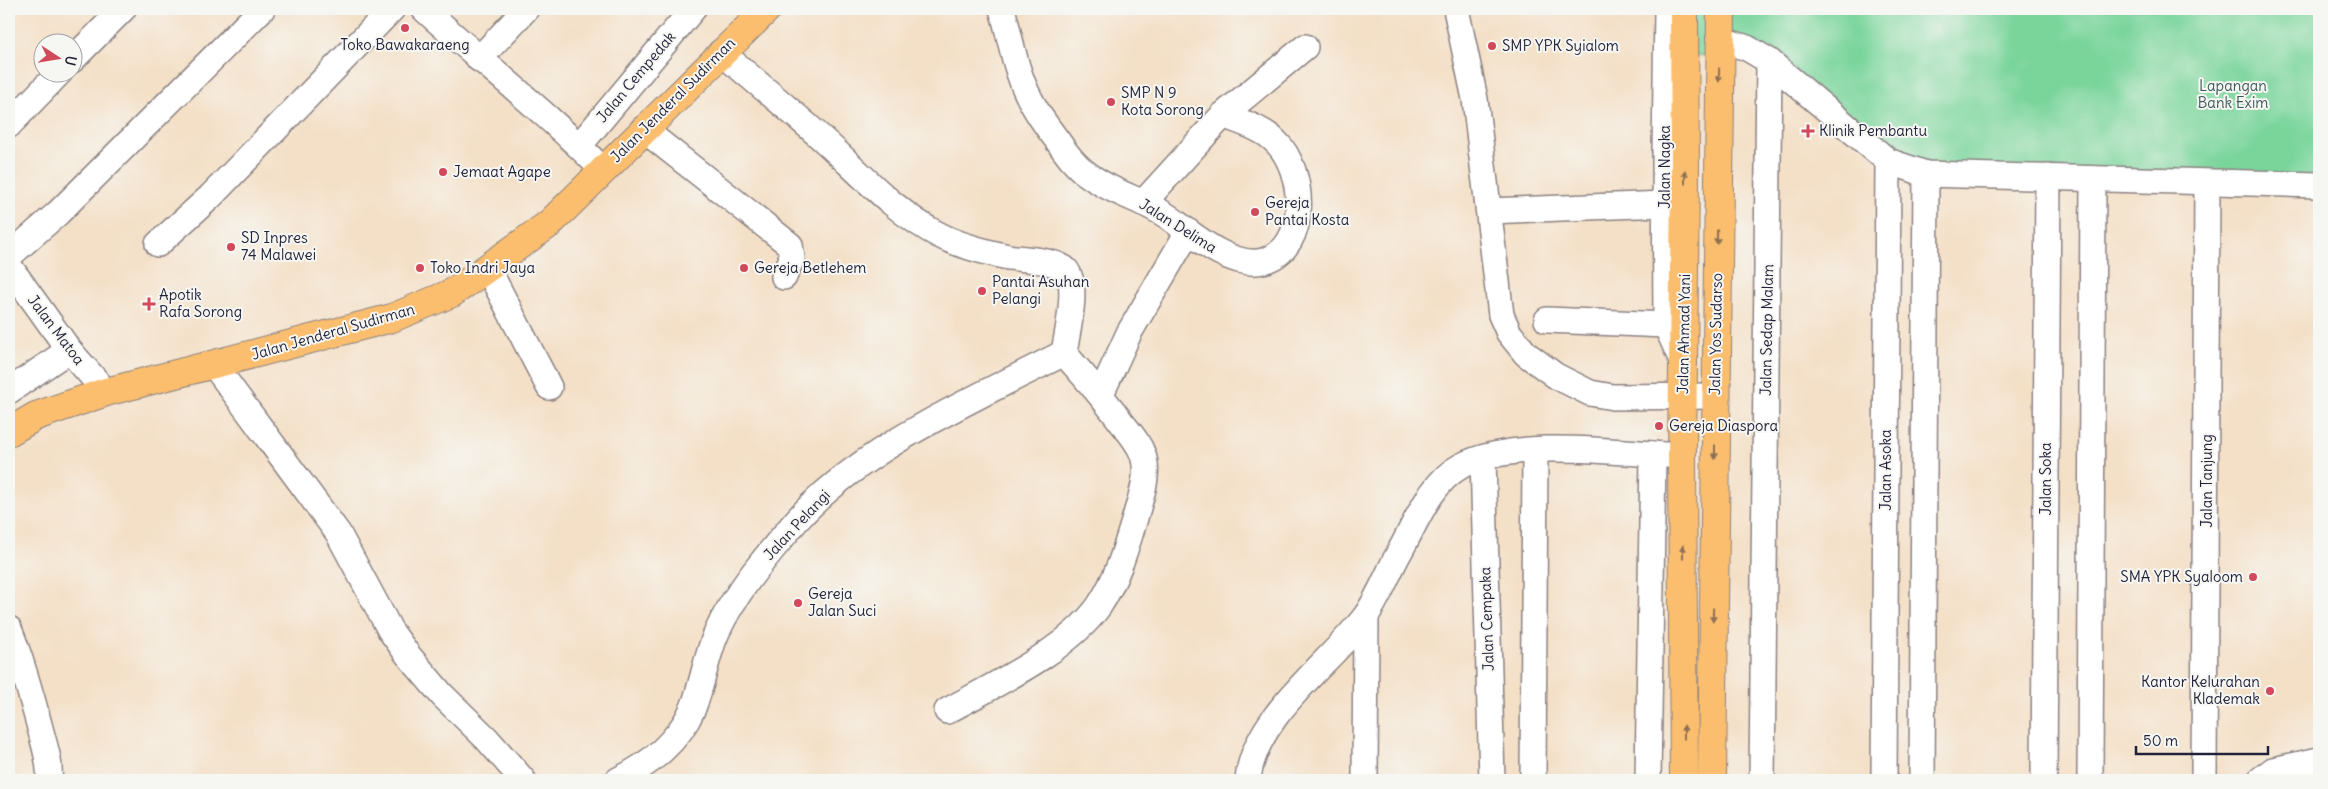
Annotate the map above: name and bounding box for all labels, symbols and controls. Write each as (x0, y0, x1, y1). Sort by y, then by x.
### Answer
marker: Toko Bawakaraeng (399, 22, 411, 34)
street label: Jalan Cempedak (592, 27, 679, 126)
north arrow (32, 32, 82, 82)
street label: Jalan Jenderal Sudirman (606, 33, 739, 166)
place label: Toko Bawakaraeng (340, 35, 470, 54)
place label: SMP YPK Syialom (1502, 36, 1619, 55)
marker: SMP YPK Syialom (1486, 40, 1498, 52)
text: U (61, 54, 81, 67)
one-way arrow (1715, 67, 1723, 83)
park label: Lapangan Bank Exim (2198, 76, 2268, 112)
place label: SMP N 9 Kota Sorong (1121, 83, 1204, 119)
marker: SMP N 9 Kota Sorong (1105, 96, 1117, 108)
place label: Klinik Pembantu (1819, 121, 1927, 140)
marker: Klinik Pembantu (1801, 124, 1815, 138)
street label: Jalan Nagka (1655, 125, 1674, 209)
place label: Jemaat Agape (453, 162, 551, 181)
marker: Jemaat Agape (437, 166, 449, 178)
one-way arrow (1681, 168, 1689, 184)
place label: Gereja Pantai Kosta (1265, 193, 1350, 229)
street label: Jalan Delima (1136, 194, 1221, 257)
marker: Gereja Pantai Kosta (1249, 206, 1261, 218)
place label: SD Inpres 74 Malawei (241, 228, 316, 264)
one-way arrow (1713, 230, 1721, 246)
marker: SD Inpres 74 Malawei (225, 241, 237, 253)
place label: Toko Indri Jaya (430, 258, 535, 277)
place label: Gereja Betlehem (754, 258, 866, 277)
marker: Toko Indri Jaya (414, 262, 426, 274)
marker: Gereja Betlehem (738, 262, 750, 274)
street label: Jalan Sedap Malam (1756, 264, 1777, 396)
place label: Pantai Asuhan Pelangi (992, 272, 1090, 308)
street label: Jalan Yos Sudarso (1705, 273, 1726, 395)
street label: Jalan Ahmad Yani (1673, 274, 1694, 394)
place label: Apotik Rafa Sorong (159, 285, 242, 321)
marker: Pantai Asuhan Pelangi (976, 285, 988, 297)
street label: Jalan Matoa (24, 291, 89, 369)
marker: Apotik Rafa Sorong (143, 298, 155, 310)
street label: Jalan Jenderal Sudirman (249, 299, 417, 364)
place label: Gereja Diaspora (1669, 416, 1778, 435)
marker: Gereja Diaspora (1653, 420, 1665, 432)
street label: Jalan Asoka (1876, 429, 1895, 511)
street label: Jalan Tanjung (2197, 434, 2216, 528)
street label: Jalan Soka (2036, 442, 2055, 516)
one-way arrow (1711, 445, 1719, 461)
street label: Jalan Pelangi (759, 486, 834, 564)
one-way arrow (1679, 543, 1687, 559)
street label: Jalan Cempaka (1475, 566, 1498, 671)
place label: SMA YPK Syaloom (2120, 567, 2243, 586)
marker: SMA YPK Syaloom (2247, 571, 2259, 583)
place label: Gereja Jalan Suci (808, 584, 876, 620)
marker: Gereja Jalan Suci (792, 597, 804, 609)
one-way arrow (1709, 607, 1717, 623)
place label: Kantor Kelurahan Klademak (2141, 672, 2260, 708)
marker: Kantor Kelurahan Klademak (2264, 685, 2276, 697)
one-way arrow (1680, 723, 1688, 739)
scale bar (2136, 724, 2268, 756)
text: 50 m (2143, 731, 2178, 750)

